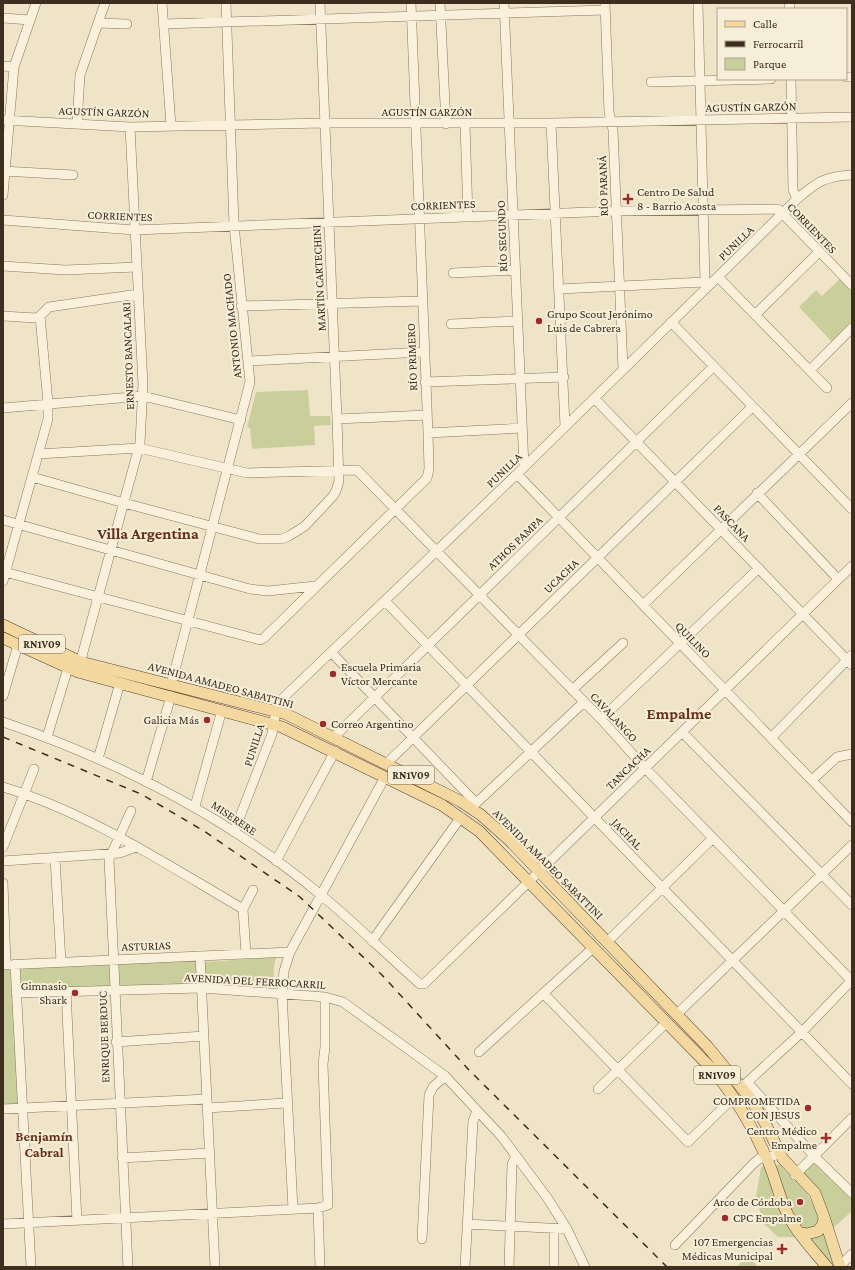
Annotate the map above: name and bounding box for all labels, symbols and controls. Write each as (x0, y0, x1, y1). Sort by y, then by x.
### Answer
legend (717, 8, 847, 80)
text: Calle (753, 17, 777, 31)
text: Ferrocarril (753, 37, 804, 51)
text: Parque (753, 57, 786, 71)
street label: AGUSTÍN GARZÓN (705, 99, 797, 115)
street label: AGUSTÍN GARZÓN (58, 103, 150, 121)
street label: AGUSTÍN GARZÓN (381, 105, 473, 119)
street label: RÍO PARANÁ (595, 155, 611, 217)
place label: Centro De Salud 8 - Barrio Acosta (637, 185, 717, 213)
marker: Centro De Salud 8 - Barrio Acosta (622, 193, 634, 205)
street label: CORRIENTES (410, 197, 476, 213)
street label: RÍO SEGUNDO (494, 200, 510, 272)
street label: CORRIENTES (784, 200, 840, 257)
street label: CORRIENTES (87, 208, 153, 224)
street label: PUNILLA (715, 223, 757, 263)
street label: MARTÍN CARTECHINI (309, 224, 329, 332)
street label: ANTONIO MACHADO (220, 273, 244, 379)
street label: ERNESTO BANCALARI (119, 301, 137, 410)
place label: Grupo Scout Jerónimo Luis de Cabrera (547, 307, 653, 335)
marker: Grupo Scout Jerónimo Luis de Cabrera (534, 316, 544, 326)
street label: RÍO PRIMERO (404, 323, 420, 391)
street label: PUNILLA (483, 450, 525, 490)
street label: PASCANA (711, 501, 753, 545)
street label: ATHOS PAMPA (484, 513, 546, 573)
district label: Villa Argentina (96, 525, 199, 542)
street label: UCACHA (541, 556, 582, 596)
street label: QUILINO (672, 619, 714, 661)
road number: RN1V09 (19, 635, 65, 653)
street label: AVENIDA AMADEO SABATTINI (147, 659, 296, 711)
place label: Escuela Primaria Víctor Mercante (341, 660, 422, 688)
marker: Escuela Primaria Víctor Mercante (328, 669, 338, 679)
street label: CAVALANGO (587, 689, 641, 745)
district label: Empalme (647, 705, 712, 722)
place label: Galicia Más (143, 713, 199, 727)
marker: Galicia Más (202, 715, 212, 725)
place label: Correo Argentino (331, 717, 414, 731)
marker: Correo Argentino (318, 719, 328, 729)
street label: PUNILLA (241, 722, 268, 768)
street label: TANCACHA (603, 743, 653, 793)
road number: RN1V09 (388, 766, 434, 784)
street label: MISERERE (209, 798, 260, 839)
street label: AVENIDA AMADEO SABATTINI (490, 806, 606, 922)
street label: JACHAL (608, 815, 645, 853)
street label: ASTURIAS (121, 938, 171, 954)
street label: AVENIDA DEL FERROCARRIL (184, 970, 326, 992)
place label: Gimnasio Shark (21, 979, 67, 1007)
marker: Gimnasio Shark (70, 988, 80, 998)
street label: ENRIQUE BERDUC (95, 991, 113, 1083)
road number: RN1V09 (694, 1066, 740, 1084)
place label: COMPROMETIDA CON JESUS (713, 1094, 800, 1122)
marker: COMPROMETIDA CON JESUS (803, 1103, 813, 1113)
place label: Centro Médico Empalme (747, 1124, 817, 1152)
district label: Benjamín Cabral (15, 1128, 73, 1160)
marker: Centro Médico Empalme (820, 1132, 832, 1144)
place label: Arco de Córdoba (713, 1195, 792, 1209)
marker: Arco de Córdoba (795, 1197, 805, 1207)
place label: CPC Empalme (733, 1211, 802, 1225)
marker: CPC Empalme (720, 1213, 730, 1223)
place label: 107 Emergencias Médicas Municipal (682, 1235, 773, 1263)
marker: 107 Emergencias Médicas Municipal (776, 1243, 788, 1255)

